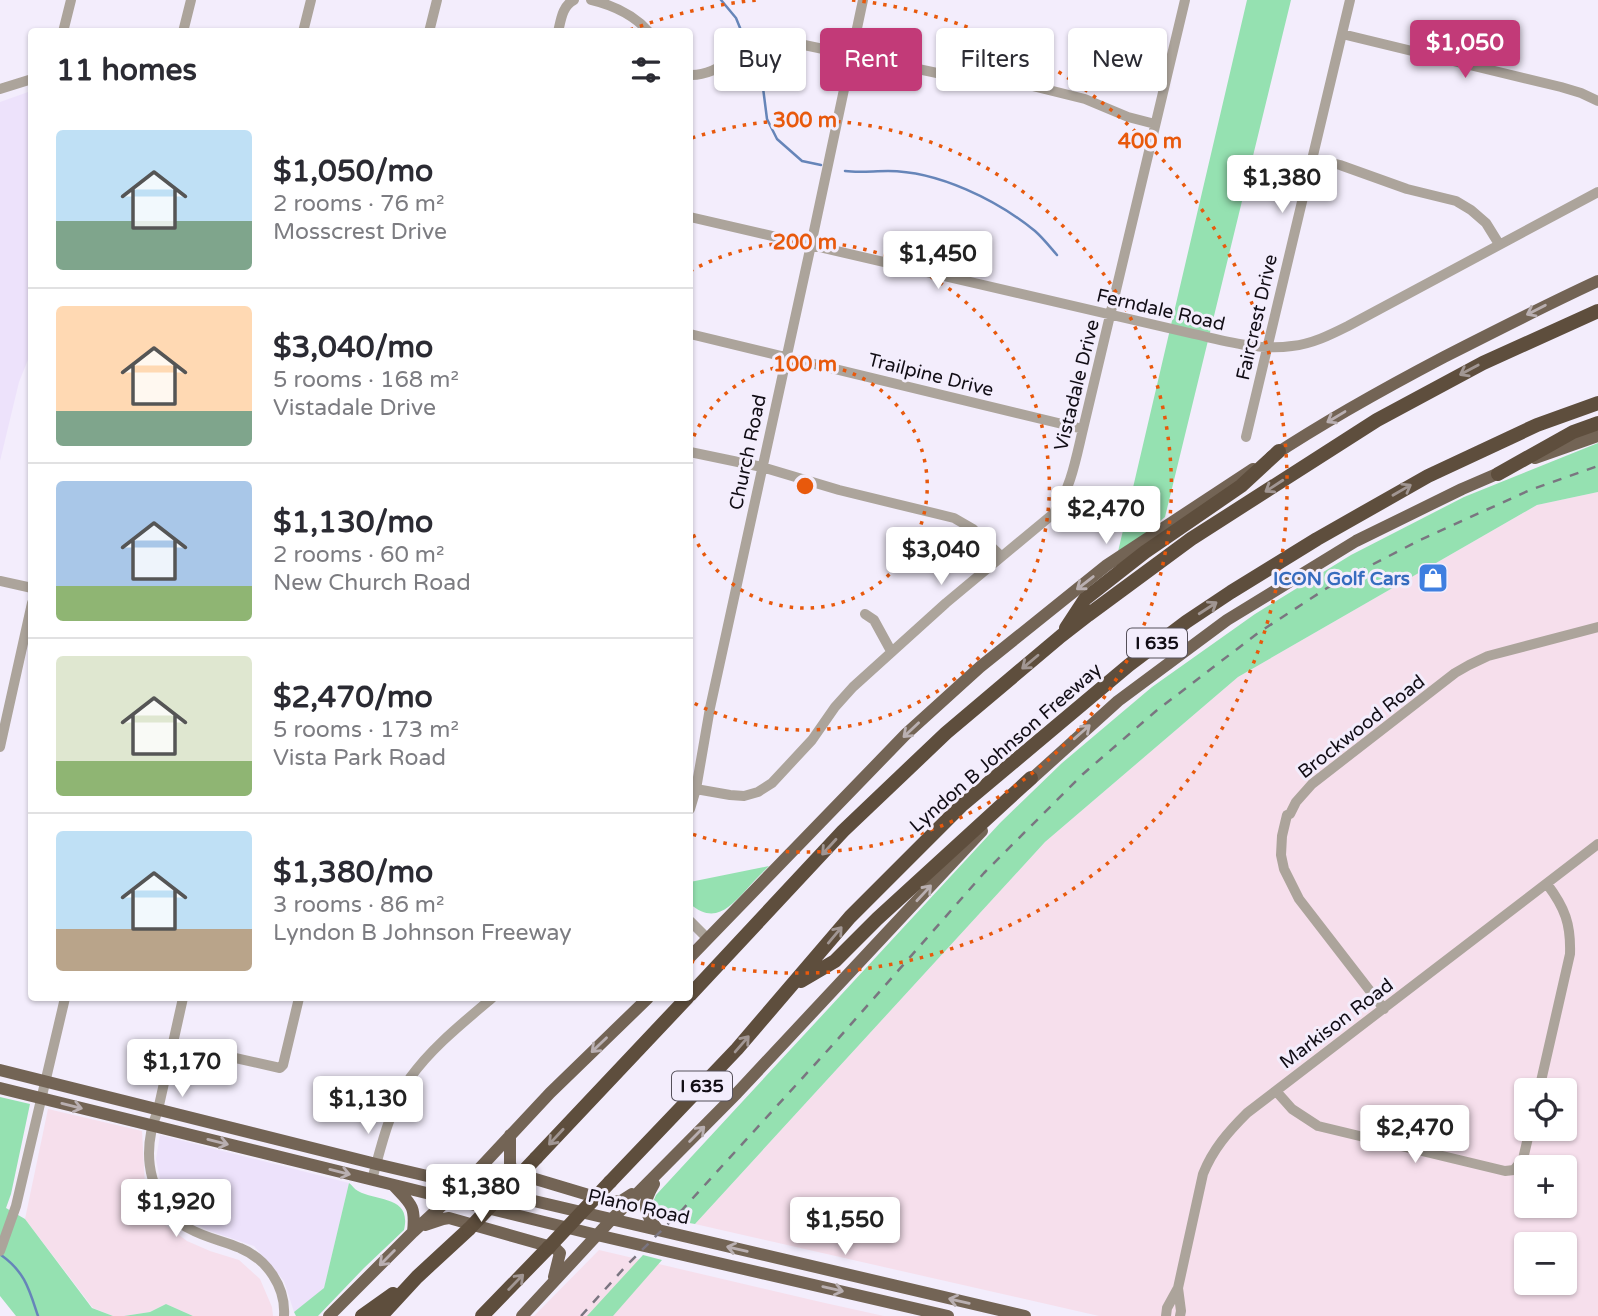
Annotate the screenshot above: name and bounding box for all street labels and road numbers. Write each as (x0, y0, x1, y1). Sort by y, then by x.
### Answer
street label: Faircrest Drive (1232, 252, 1282, 382)
street label: Ferndale Road (1094, 284, 1227, 335)
street label: Vistadale Drive (1050, 317, 1104, 453)
street label: Trailpine Drive (866, 349, 996, 401)
street label: Church Road (725, 392, 771, 512)
road number: I 635 (1127, 628, 1187, 658)
street label: Lyndon B Johnson Freeway (905, 659, 1106, 837)
street label: Brockwood Road (1294, 670, 1429, 783)
street label: Markison Road (1276, 974, 1398, 1074)
road number: I 635 (672, 1072, 732, 1100)
street label: Plano Road (586, 1185, 692, 1229)

